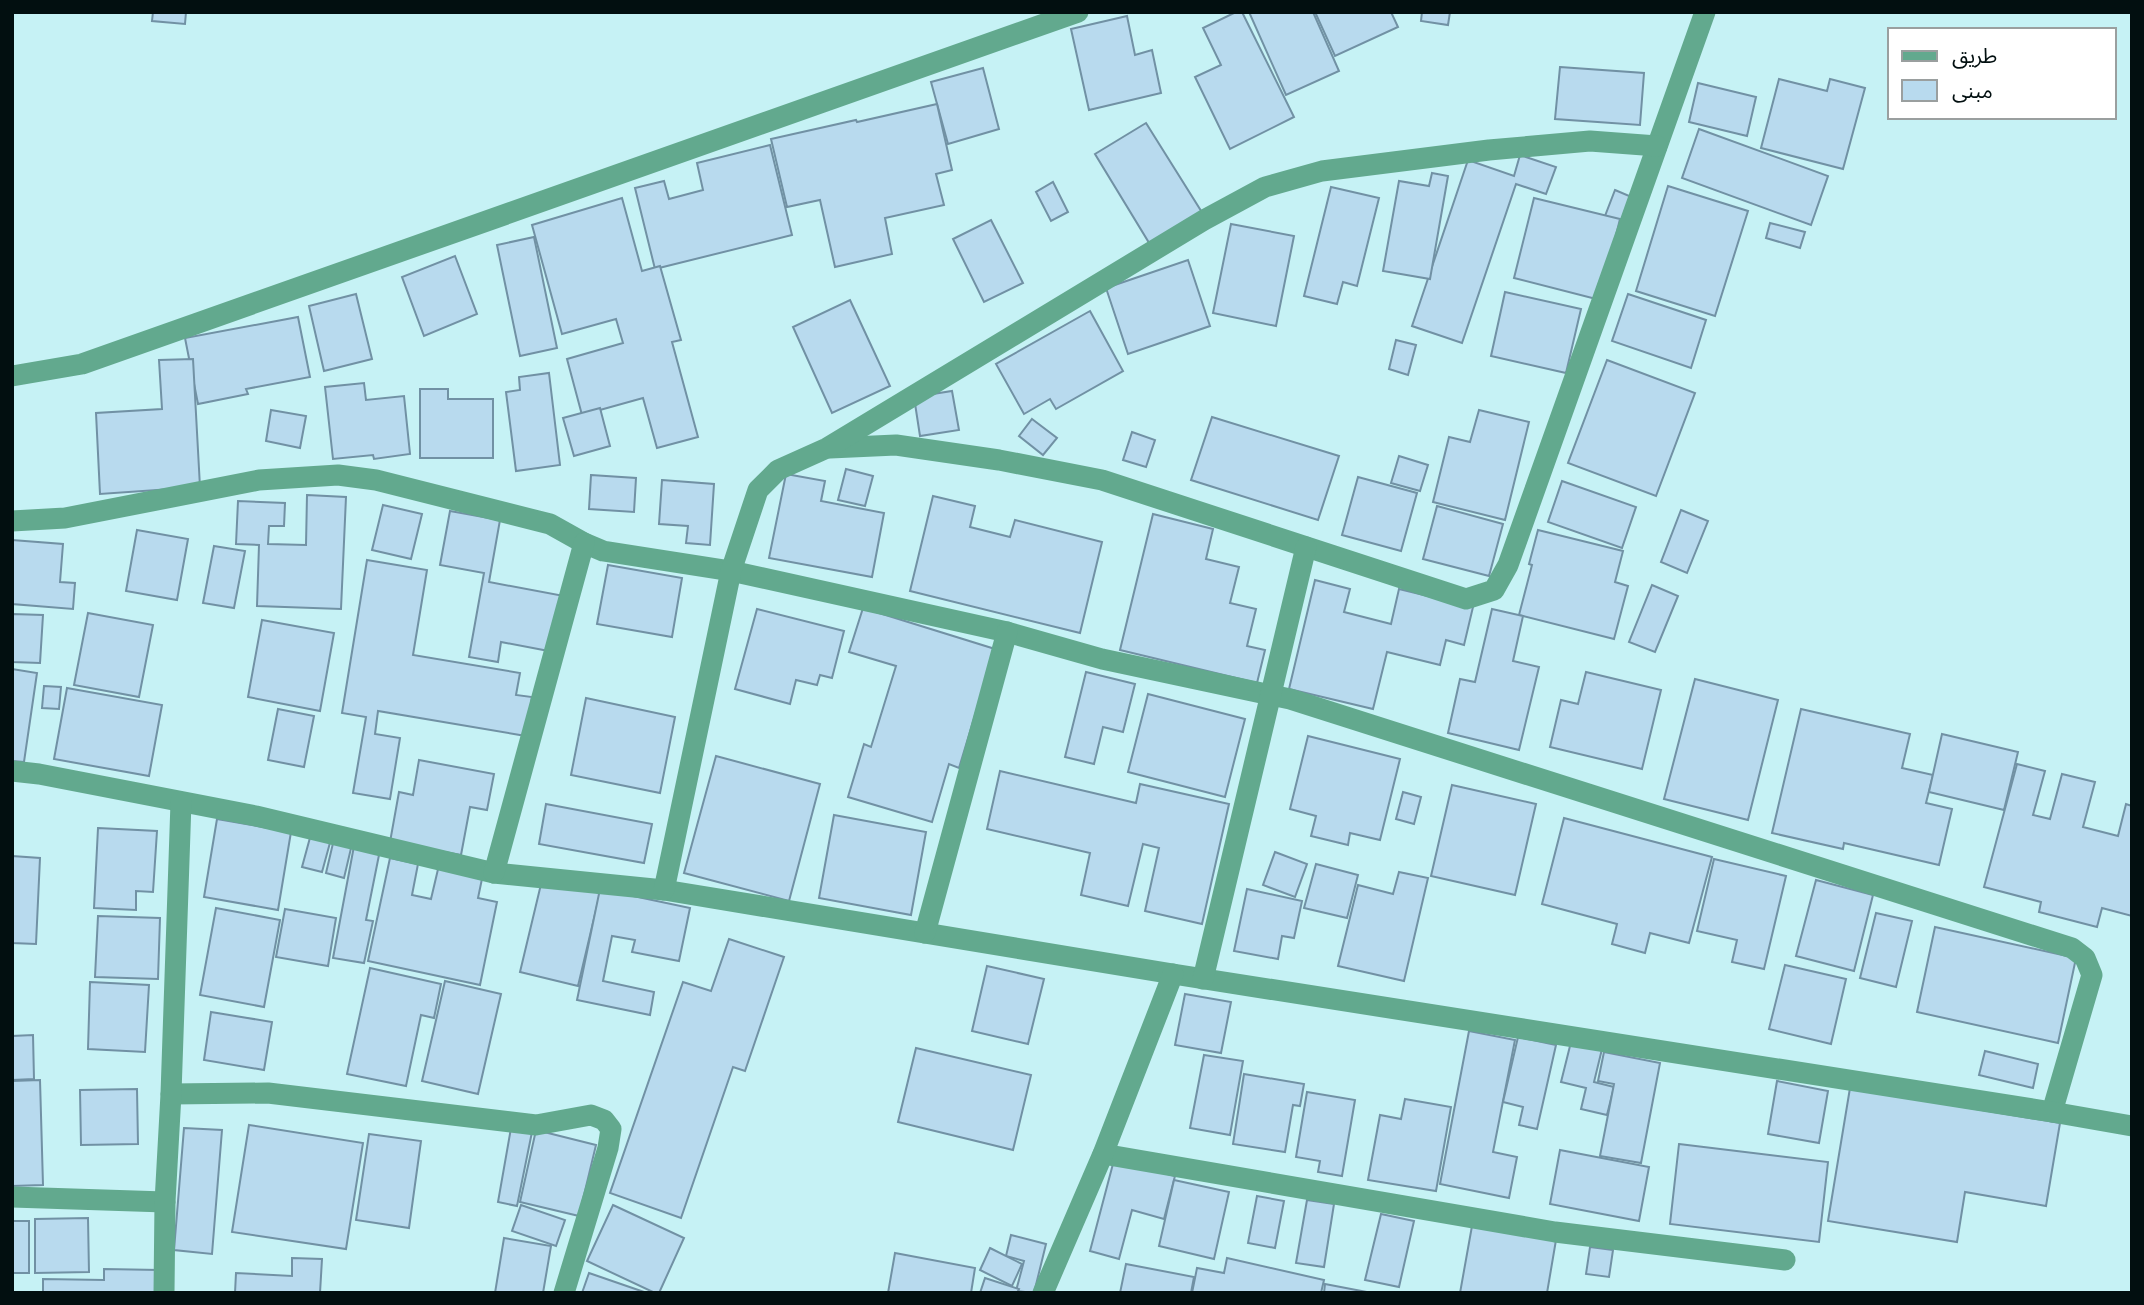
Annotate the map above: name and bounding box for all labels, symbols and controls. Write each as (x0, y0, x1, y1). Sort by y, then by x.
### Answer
legend (1888, 28, 2116, 119)
text: طريق (1952, 44, 1997, 69)
text: مبنى (1952, 79, 1993, 103)

